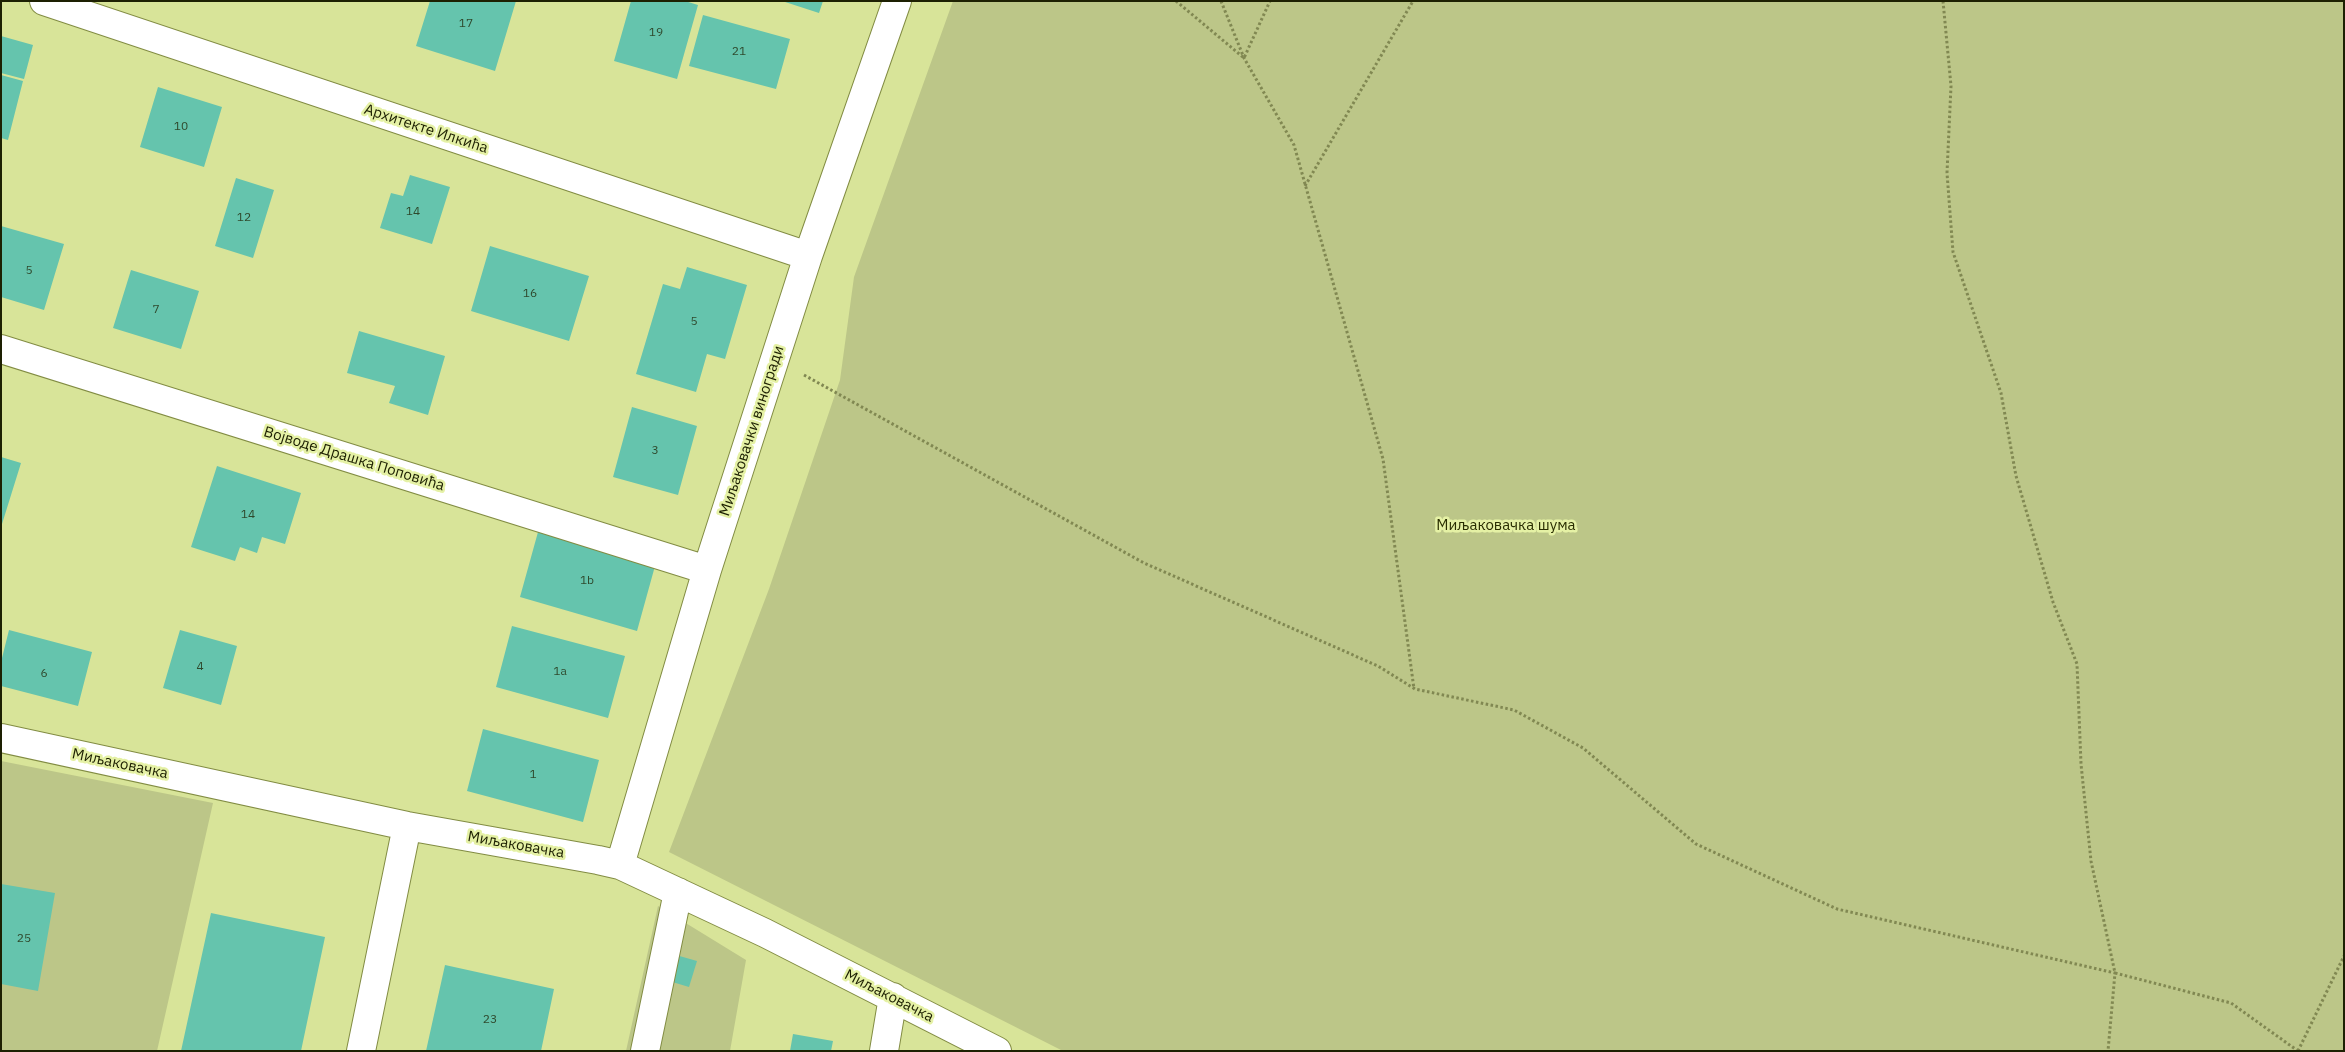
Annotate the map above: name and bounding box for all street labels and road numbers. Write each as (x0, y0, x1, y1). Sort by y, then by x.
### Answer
street label: Архитекте Илкића (362, 100, 490, 158)
street label: Миљаковачки виногради (716, 344, 788, 518)
street label: Војводе Драшка Поповића (261, 423, 447, 495)
street label: Миљаковачка (70, 745, 170, 783)
street label: Миљаковачка (466, 828, 566, 862)
street label: Миљаковачка (841, 966, 937, 1026)

